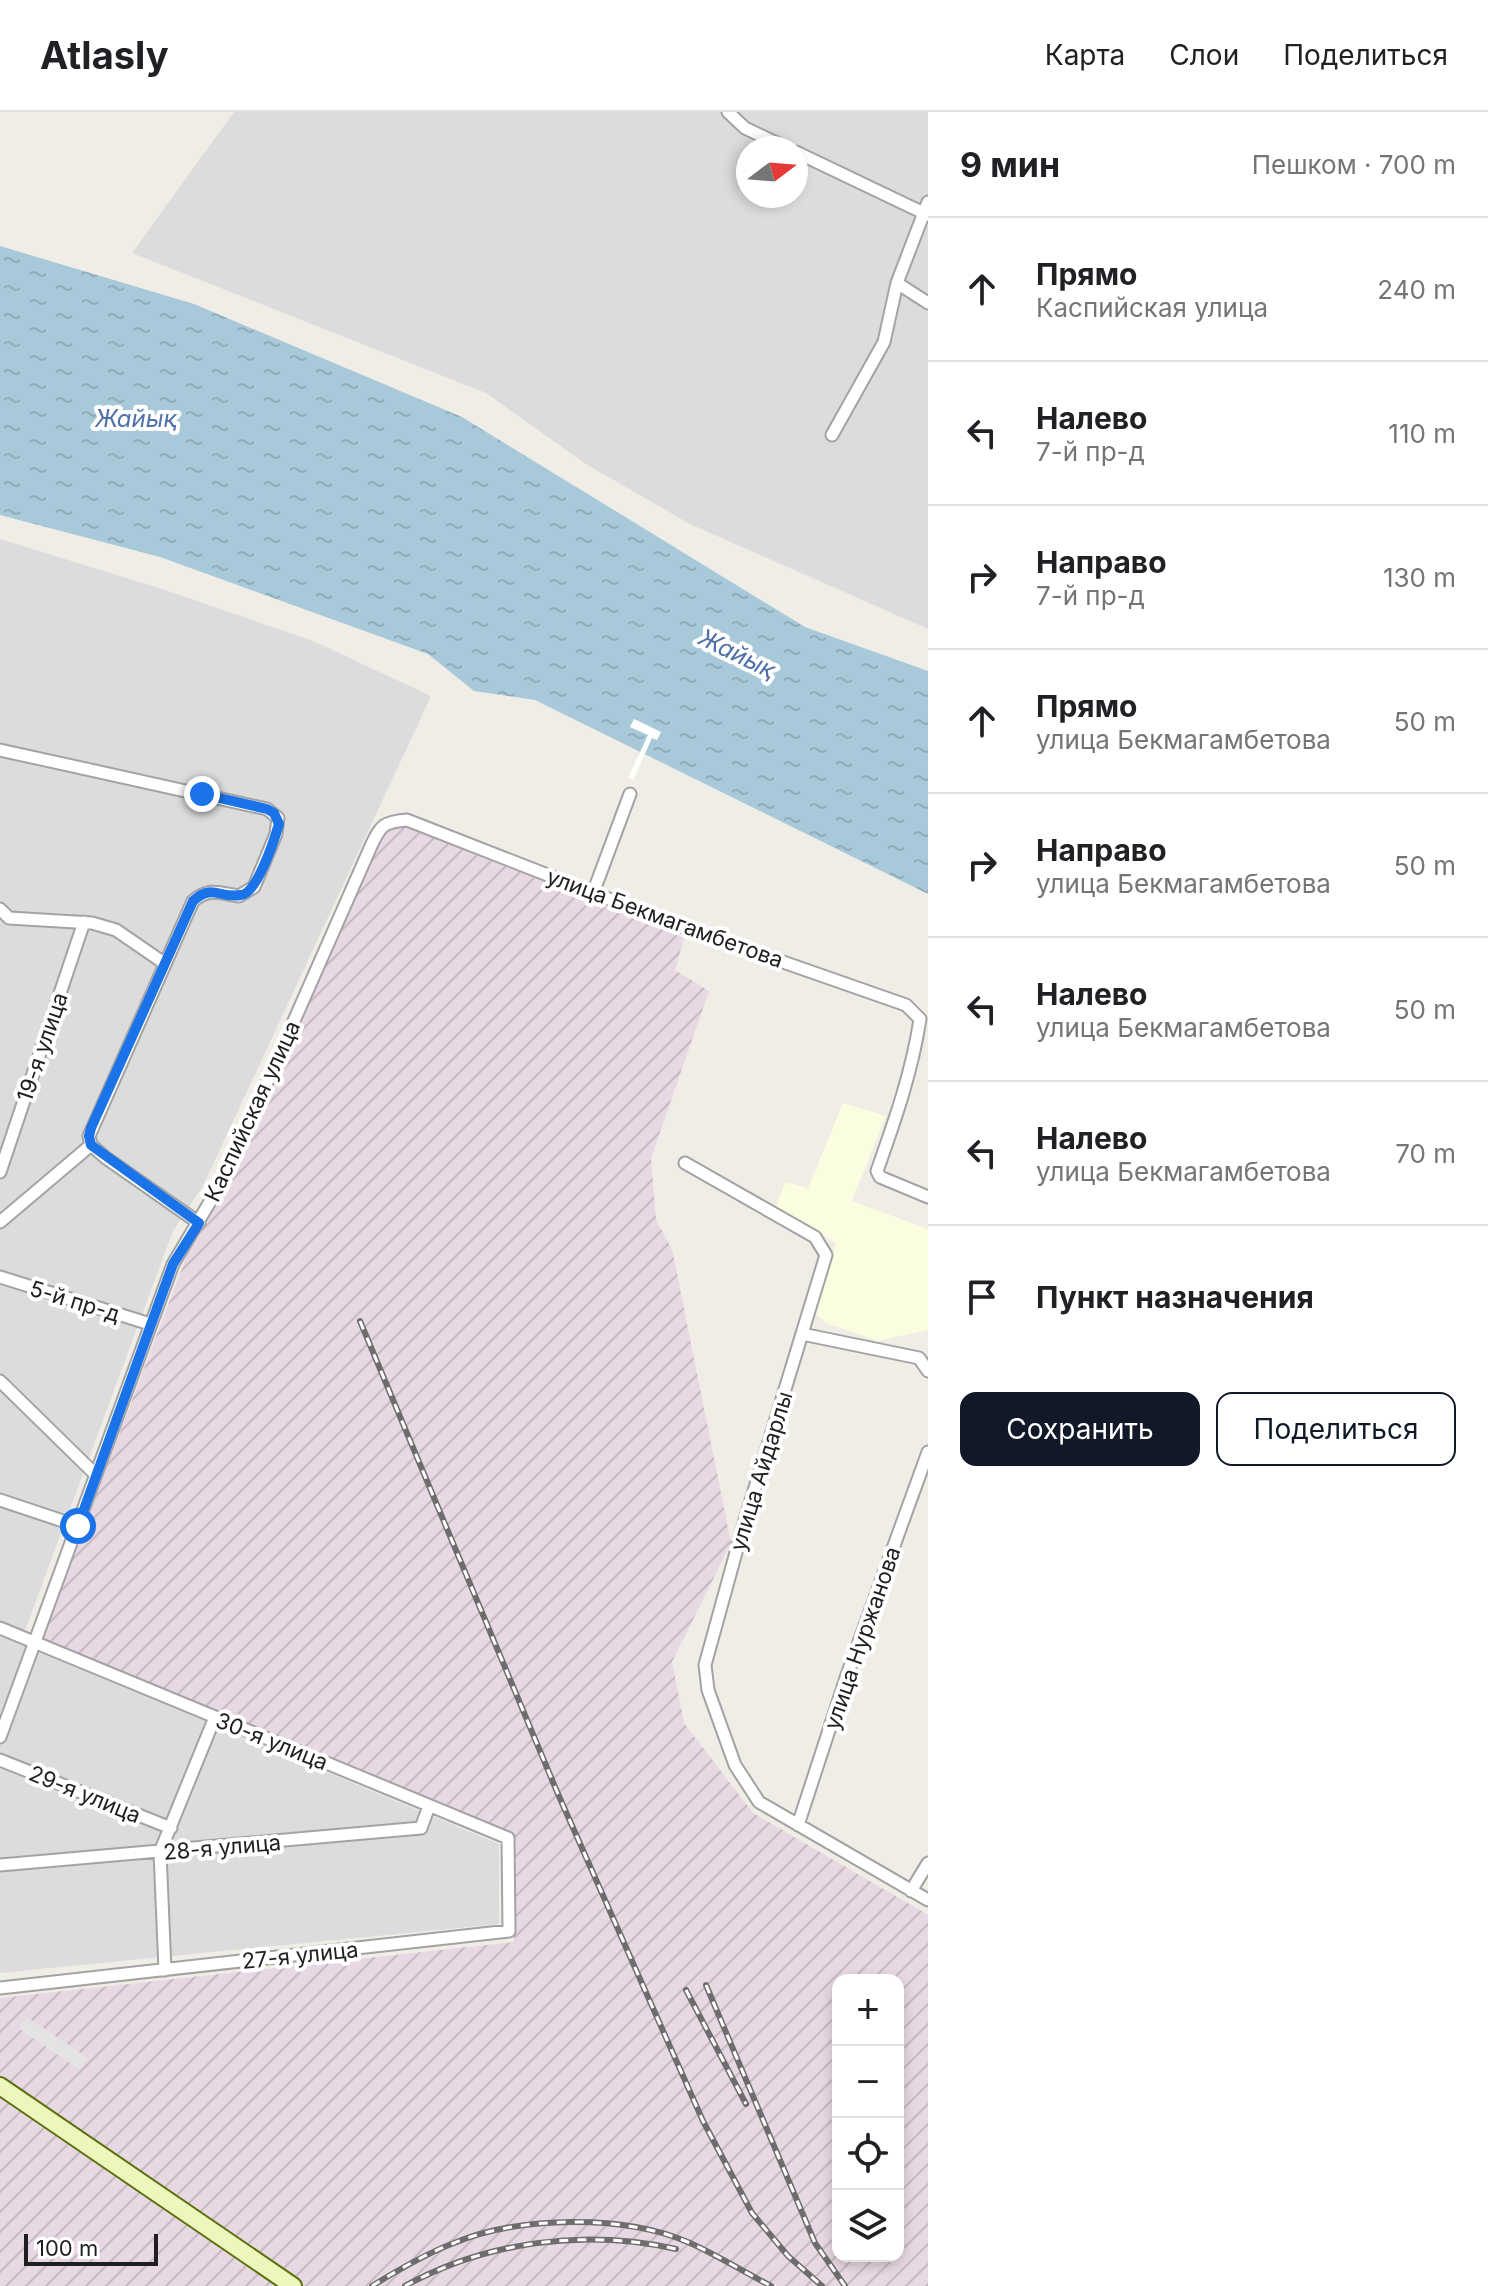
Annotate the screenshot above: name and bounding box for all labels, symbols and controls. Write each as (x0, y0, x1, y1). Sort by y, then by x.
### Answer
text: Atlasly (40, 32, 169, 78)
text: Карта (1045, 38, 1125, 72)
text: Слои (1169, 38, 1239, 72)
text: Поделиться (1283, 38, 1448, 72)
north arrow (736, 136, 808, 208)
text: 9 мин (960, 144, 1060, 185)
text: Пешком · 700 m (1252, 149, 1456, 180)
text: Прямо (1036, 256, 1137, 292)
icon: ahead (960, 267, 1004, 311)
text: 240 m (1377, 274, 1456, 305)
text: Каспийская улица (1036, 292, 1268, 323)
text: Налево (1036, 400, 1148, 436)
water label: Жайық (94, 404, 177, 433)
icon: left (960, 411, 1004, 455)
text: 110 m (1388, 418, 1456, 449)
text: 7-й пр-д (1036, 436, 1145, 467)
text: Направо (1036, 544, 1167, 580)
icon: right (960, 555, 1004, 599)
text: 130 m (1383, 562, 1456, 593)
text: 7-й пр-д (1036, 580, 1145, 611)
water label: Жайық (693, 622, 781, 685)
text: Прямо (1036, 688, 1137, 724)
icon: ahead (960, 699, 1004, 743)
text: 50 m (1394, 706, 1456, 737)
text: улица Бекмагамбетова (1036, 724, 1331, 755)
route end (184, 776, 220, 812)
text: Направо (1036, 832, 1167, 868)
icon: right (960, 843, 1004, 887)
text: 50 m (1394, 850, 1456, 881)
street label: улица Бекмагамбетова (543, 863, 787, 973)
text: улица Бекмагамбетова (1036, 868, 1331, 899)
text: Налево (1036, 976, 1148, 1012)
icon: left (960, 987, 1004, 1031)
street label: 19-я улица (11, 989, 73, 1105)
text: 50 m (1394, 994, 1456, 1025)
text: улица Бекмагамбетова (1036, 1012, 1331, 1043)
street label: Каспийская улица (199, 1017, 305, 1205)
text: Налево (1036, 1120, 1148, 1156)
icon: left (960, 1131, 1004, 1175)
text: 70 m (1395, 1138, 1456, 1169)
text: улица Бекмагамбетова (1036, 1156, 1331, 1187)
street label: 5-й пр-д (27, 1275, 123, 1327)
icon: arrive (960, 1275, 1004, 1319)
text: Пункт назначения (1036, 1279, 1314, 1315)
street label: улица Айдарлы (724, 1388, 798, 1554)
button: Сохранить (960, 1392, 1200, 1466)
button: Поделиться (1216, 1392, 1456, 1466)
route start (60, 1508, 96, 1544)
street label: улица Нуржанова (819, 1543, 905, 1733)
street label: 30-я улица (212, 1707, 332, 1775)
street label: 29-я улица (25, 1760, 145, 1828)
street label: 28-я улица (162, 1829, 282, 1865)
street label: 27-я улица (241, 1936, 359, 1974)
map controls (832, 1974, 904, 2262)
button: + (832, 1974, 904, 2046)
button: − (832, 2046, 904, 2118)
button: locate (832, 2118, 904, 2190)
button: layers (832, 2190, 904, 2262)
scale bar (24, 2230, 158, 2266)
text: 100 m (36, 2235, 98, 2261)

